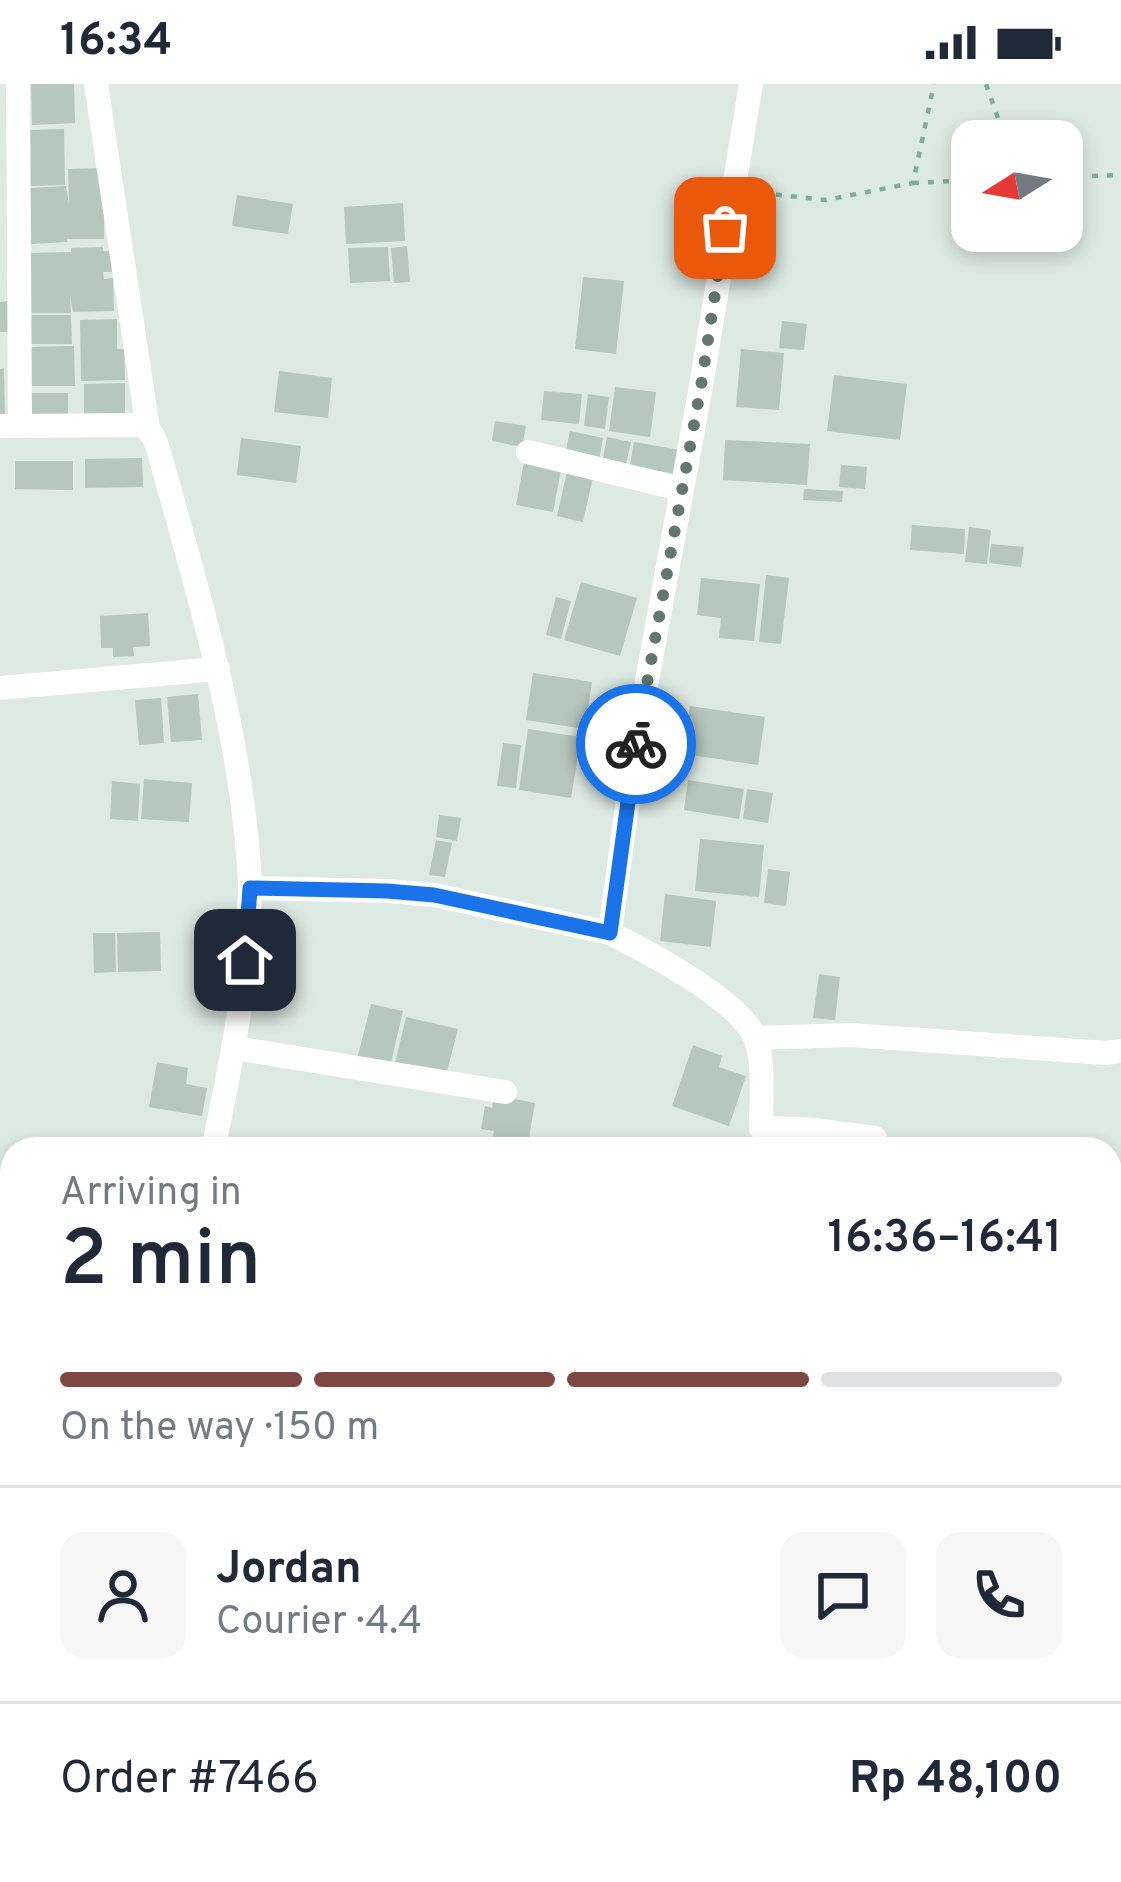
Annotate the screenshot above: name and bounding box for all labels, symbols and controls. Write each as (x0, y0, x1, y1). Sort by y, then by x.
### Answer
text: 16:34 (60, 14, 172, 71)
north arrow (951, 120, 1083, 252)
map controls (951, 120, 1083, 252)
pin (674, 177, 776, 279)
icon: bag (692, 195, 758, 261)
courier (576, 684, 696, 804)
icon: bike (603, 711, 669, 777)
pin (194, 909, 296, 1011)
icon: home (212, 927, 278, 993)
text: Arriving in (60, 1170, 242, 1219)
text: 16:36–16:41 (827, 1211, 1062, 1268)
text: 2 min (60, 1214, 261, 1313)
text: On the way · 150 m (60, 1405, 379, 1454)
button: person (60, 1532, 186, 1658)
button: chat (780, 1532, 906, 1658)
button: phone (936, 1532, 1062, 1658)
text: Jordan (216, 1542, 362, 1599)
text: Courier · 4.4 (216, 1599, 422, 1648)
text: Order #7466 (60, 1752, 319, 1809)
text: Rp 48,100 (849, 1752, 1062, 1809)

